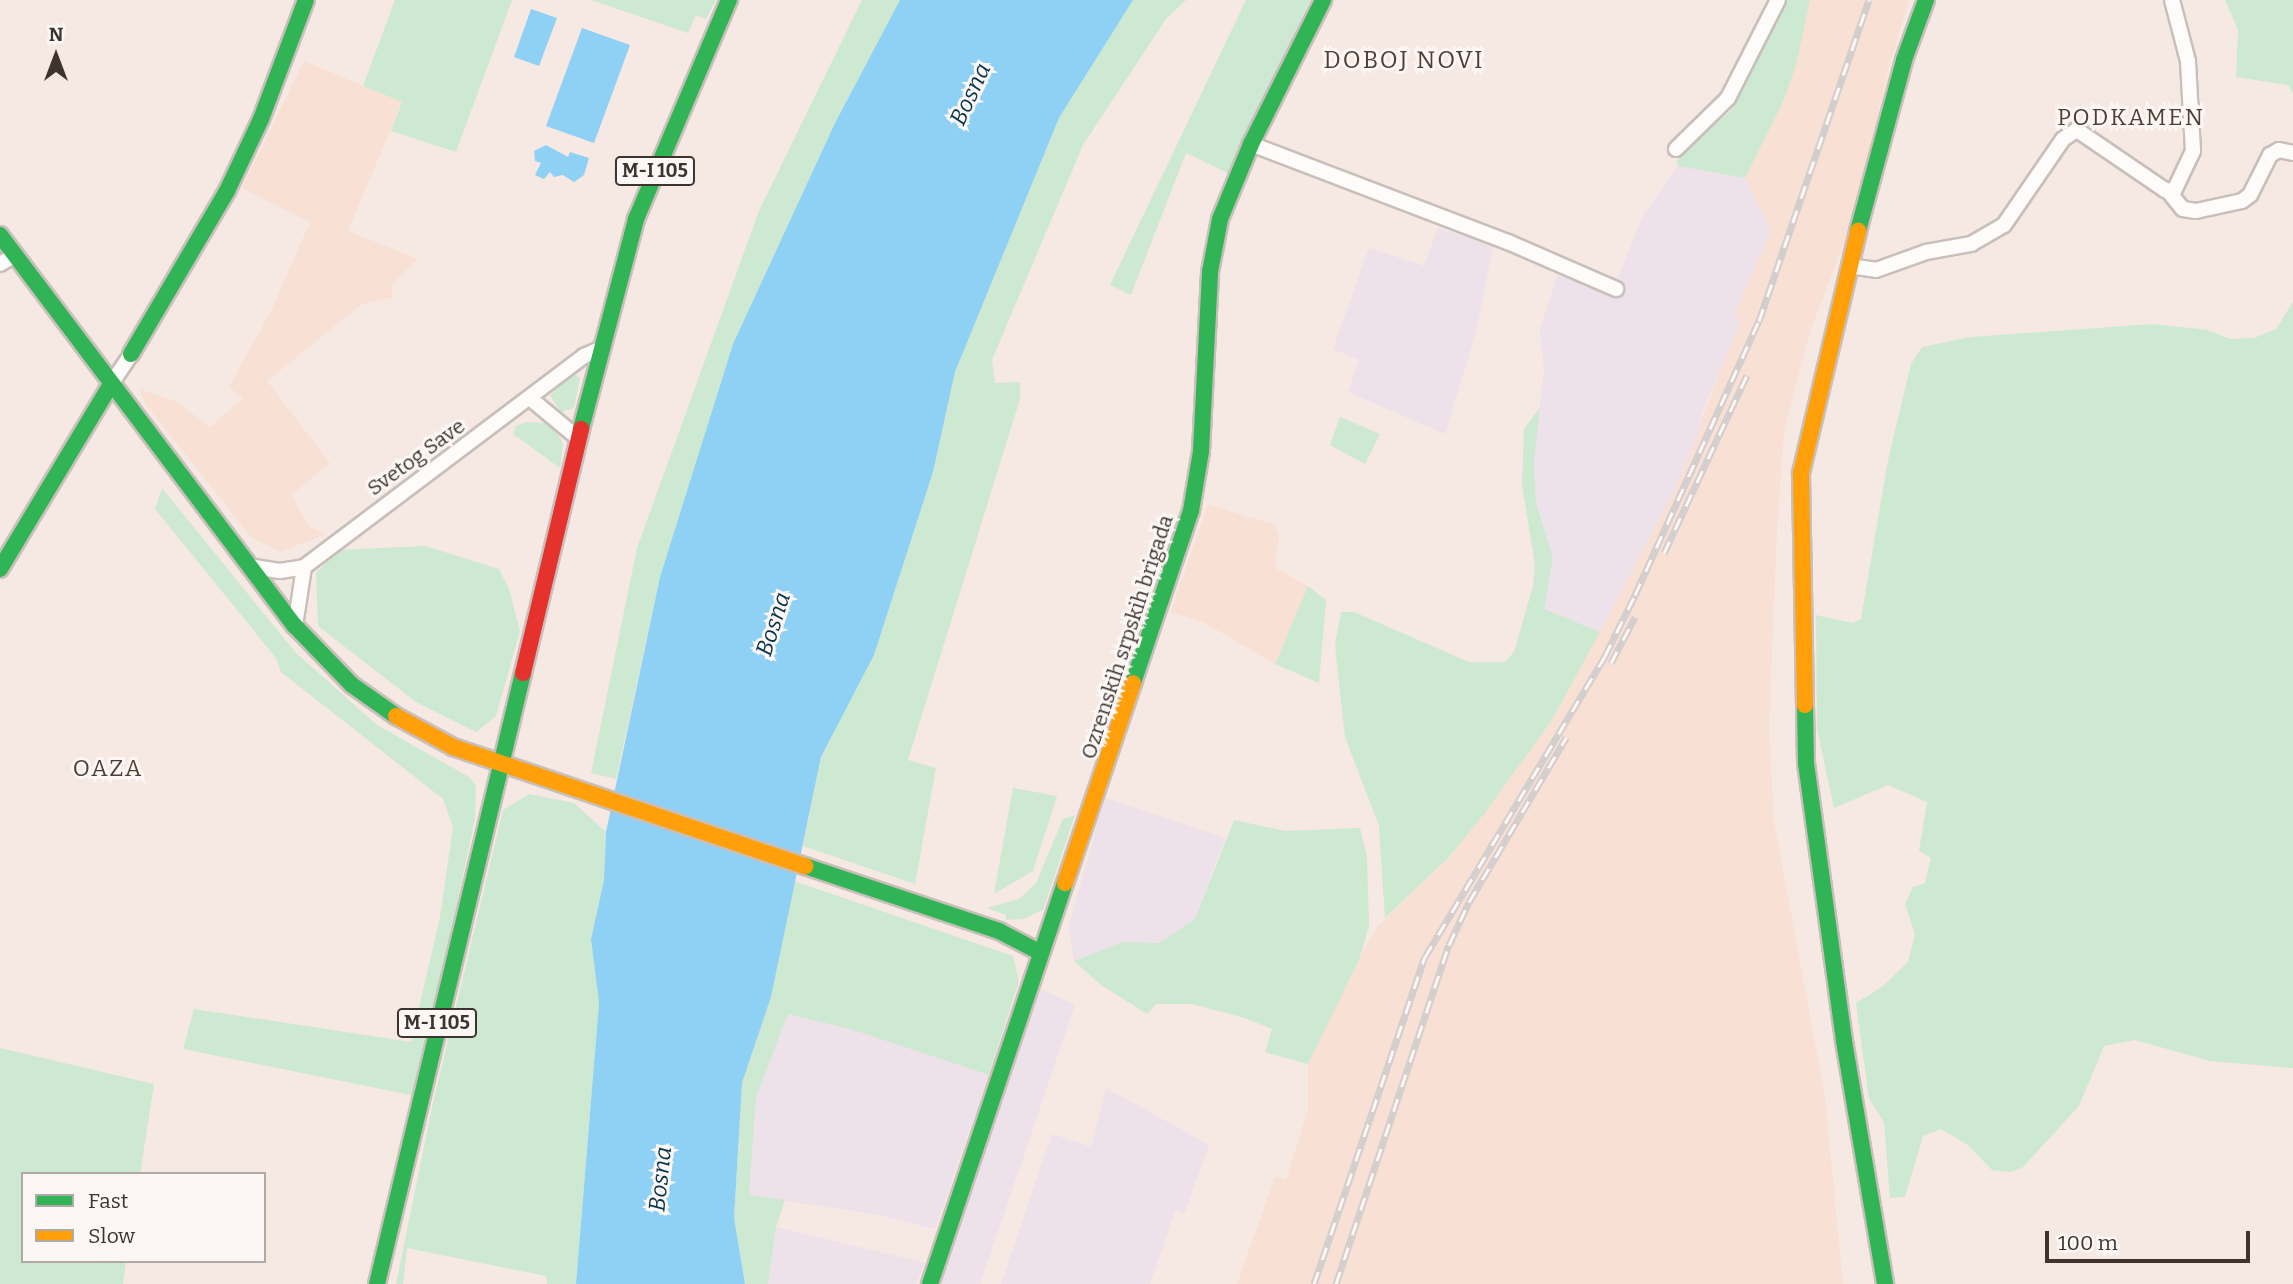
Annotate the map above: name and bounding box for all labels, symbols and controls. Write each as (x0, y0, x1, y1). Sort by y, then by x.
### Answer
north arrow (21, 21, 91, 91)
text: N (49, 23, 63, 46)
district label: DOBOJ NOVI (1325, 47, 1483, 75)
water label: Bosna (944, 59, 996, 129)
district label: PODKAMEN (2058, 103, 2204, 131)
road number: M-I 105 (615, 155, 695, 186)
street label: Svetog Save (362, 413, 470, 501)
street label: Ozrenskih srpskih brigada (1076, 512, 1178, 762)
water label: Bosna (750, 589, 796, 659)
district label: OAZA (73, 754, 143, 782)
road number: M-I 105 (397, 1007, 477, 1038)
water label: Bosna (643, 1145, 677, 1213)
legend (21, 1172, 266, 1263)
text: Fast (88, 1188, 128, 1214)
scale bar (2048, 1218, 2253, 1262)
text: Slow (88, 1223, 135, 1249)
text: 100 m (2058, 1230, 2118, 1256)

